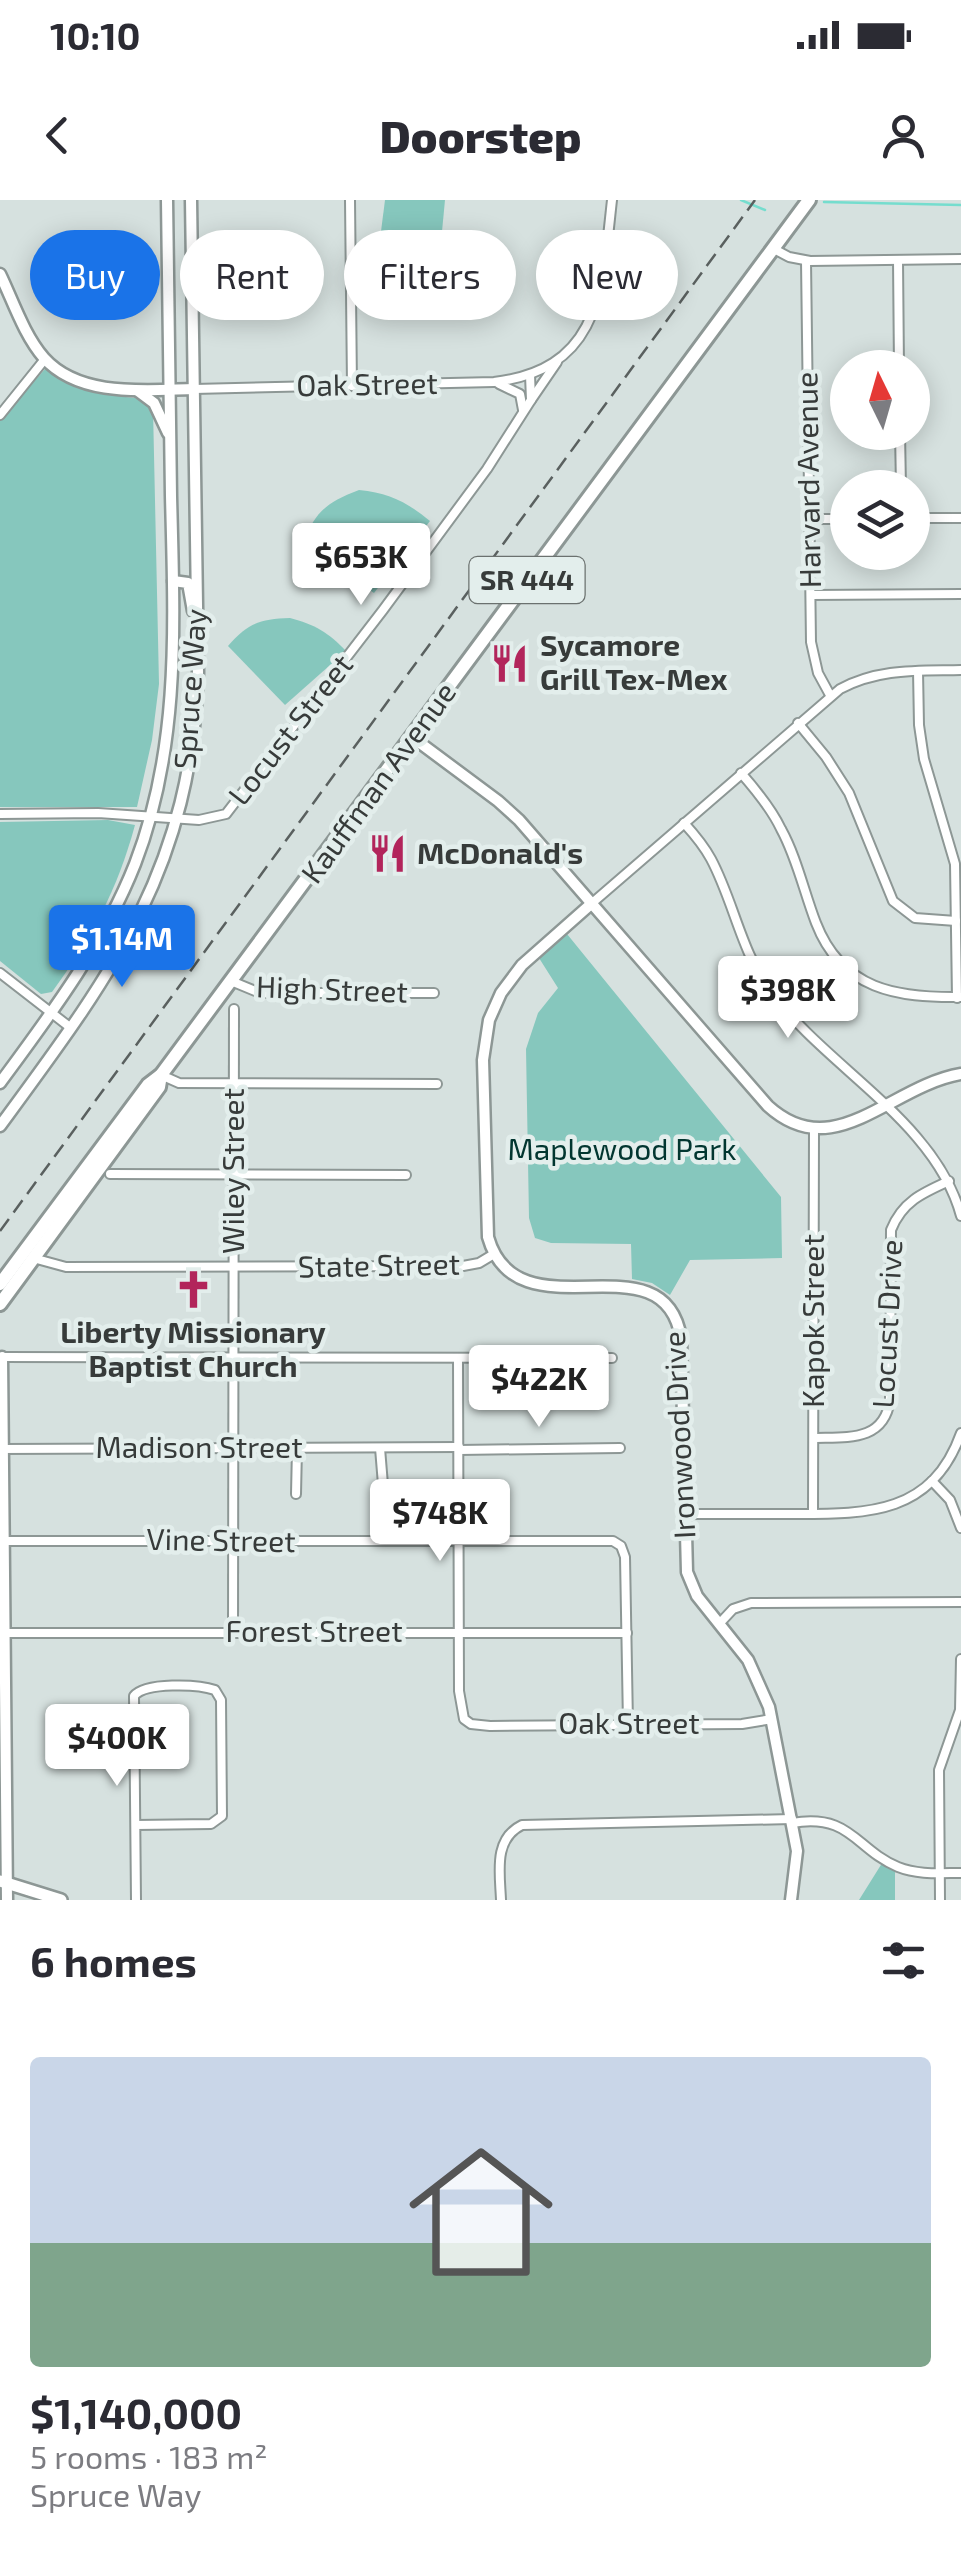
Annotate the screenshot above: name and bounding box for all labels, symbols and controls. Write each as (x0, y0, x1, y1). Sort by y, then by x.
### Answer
text: 10:10 (50, 12, 141, 58)
icon: back (30, 108, 85, 163)
text: Doorstep (379, 108, 582, 162)
icon: person (876, 108, 931, 163)
chip: Buy (30, 230, 160, 320)
chip: Rent (180, 230, 324, 320)
chip: Filters (344, 230, 516, 320)
chip: New (536, 230, 678, 320)
north arrow (830, 350, 930, 450)
map controls (830, 350, 930, 570)
street label: Oak Street (296, 364, 438, 402)
street label: Harvard Avenue (787, 372, 827, 588)
button: layers (830, 470, 930, 570)
pin: $653K (291, 523, 431, 608)
text: $653K (314, 536, 408, 574)
road number: SR 444 (470, 557, 584, 603)
street label: Spruce Way (165, 607, 213, 770)
place label: Sycamore Grill Tex-Mex (540, 626, 728, 696)
restaurant icon: Sycamore Grill Tex-Mex (489, 642, 531, 684)
street label: Locust Street (220, 646, 359, 811)
street label: Kauffman Avenue (292, 674, 462, 889)
restaurant icon: McDonald's (366, 833, 408, 875)
place label: McDonald's (417, 834, 583, 870)
pin: $1.14M (41, 905, 203, 990)
text: $1.14M (71, 918, 173, 956)
pin: $398K (718, 956, 858, 1041)
street label: High Street (256, 967, 409, 1009)
text: $398K (740, 969, 836, 1007)
street label: Wiley Street (214, 1088, 250, 1254)
park label: Maplewood Park (507, 1130, 737, 1166)
street label: Kapok Street (794, 1234, 830, 1408)
street label: Locust Drive (864, 1239, 908, 1409)
street label: State Street (298, 1245, 460, 1283)
church icon: Liberty Missionary Baptist Church (172, 1268, 214, 1310)
place label: Liberty Missionary Baptist Church (60, 1313, 326, 1383)
street label: Ironwood Drive (655, 1330, 701, 1540)
pin: $422K (469, 1345, 609, 1430)
text: $422K (491, 1358, 587, 1396)
street label: Madison Street (95, 1428, 303, 1464)
pin: $748K (370, 1479, 510, 1564)
text: $748K (392, 1492, 488, 1530)
street label: Vine Street (146, 1520, 296, 1558)
street label: Forest Street (225, 1612, 403, 1648)
pin: $400K (47, 1704, 187, 1789)
street label: Oak Street (558, 1704, 700, 1740)
text: $400K (67, 1717, 167, 1755)
icon: filters (876, 1933, 931, 1988)
text: 6 homes (30, 1935, 197, 1985)
icon: home (391, 2122, 571, 2302)
text: $1,140,000 (30, 2387, 242, 2437)
text: 5 rooms · 183 m² (30, 2437, 268, 2475)
text: Spruce Way (30, 2475, 201, 2513)

